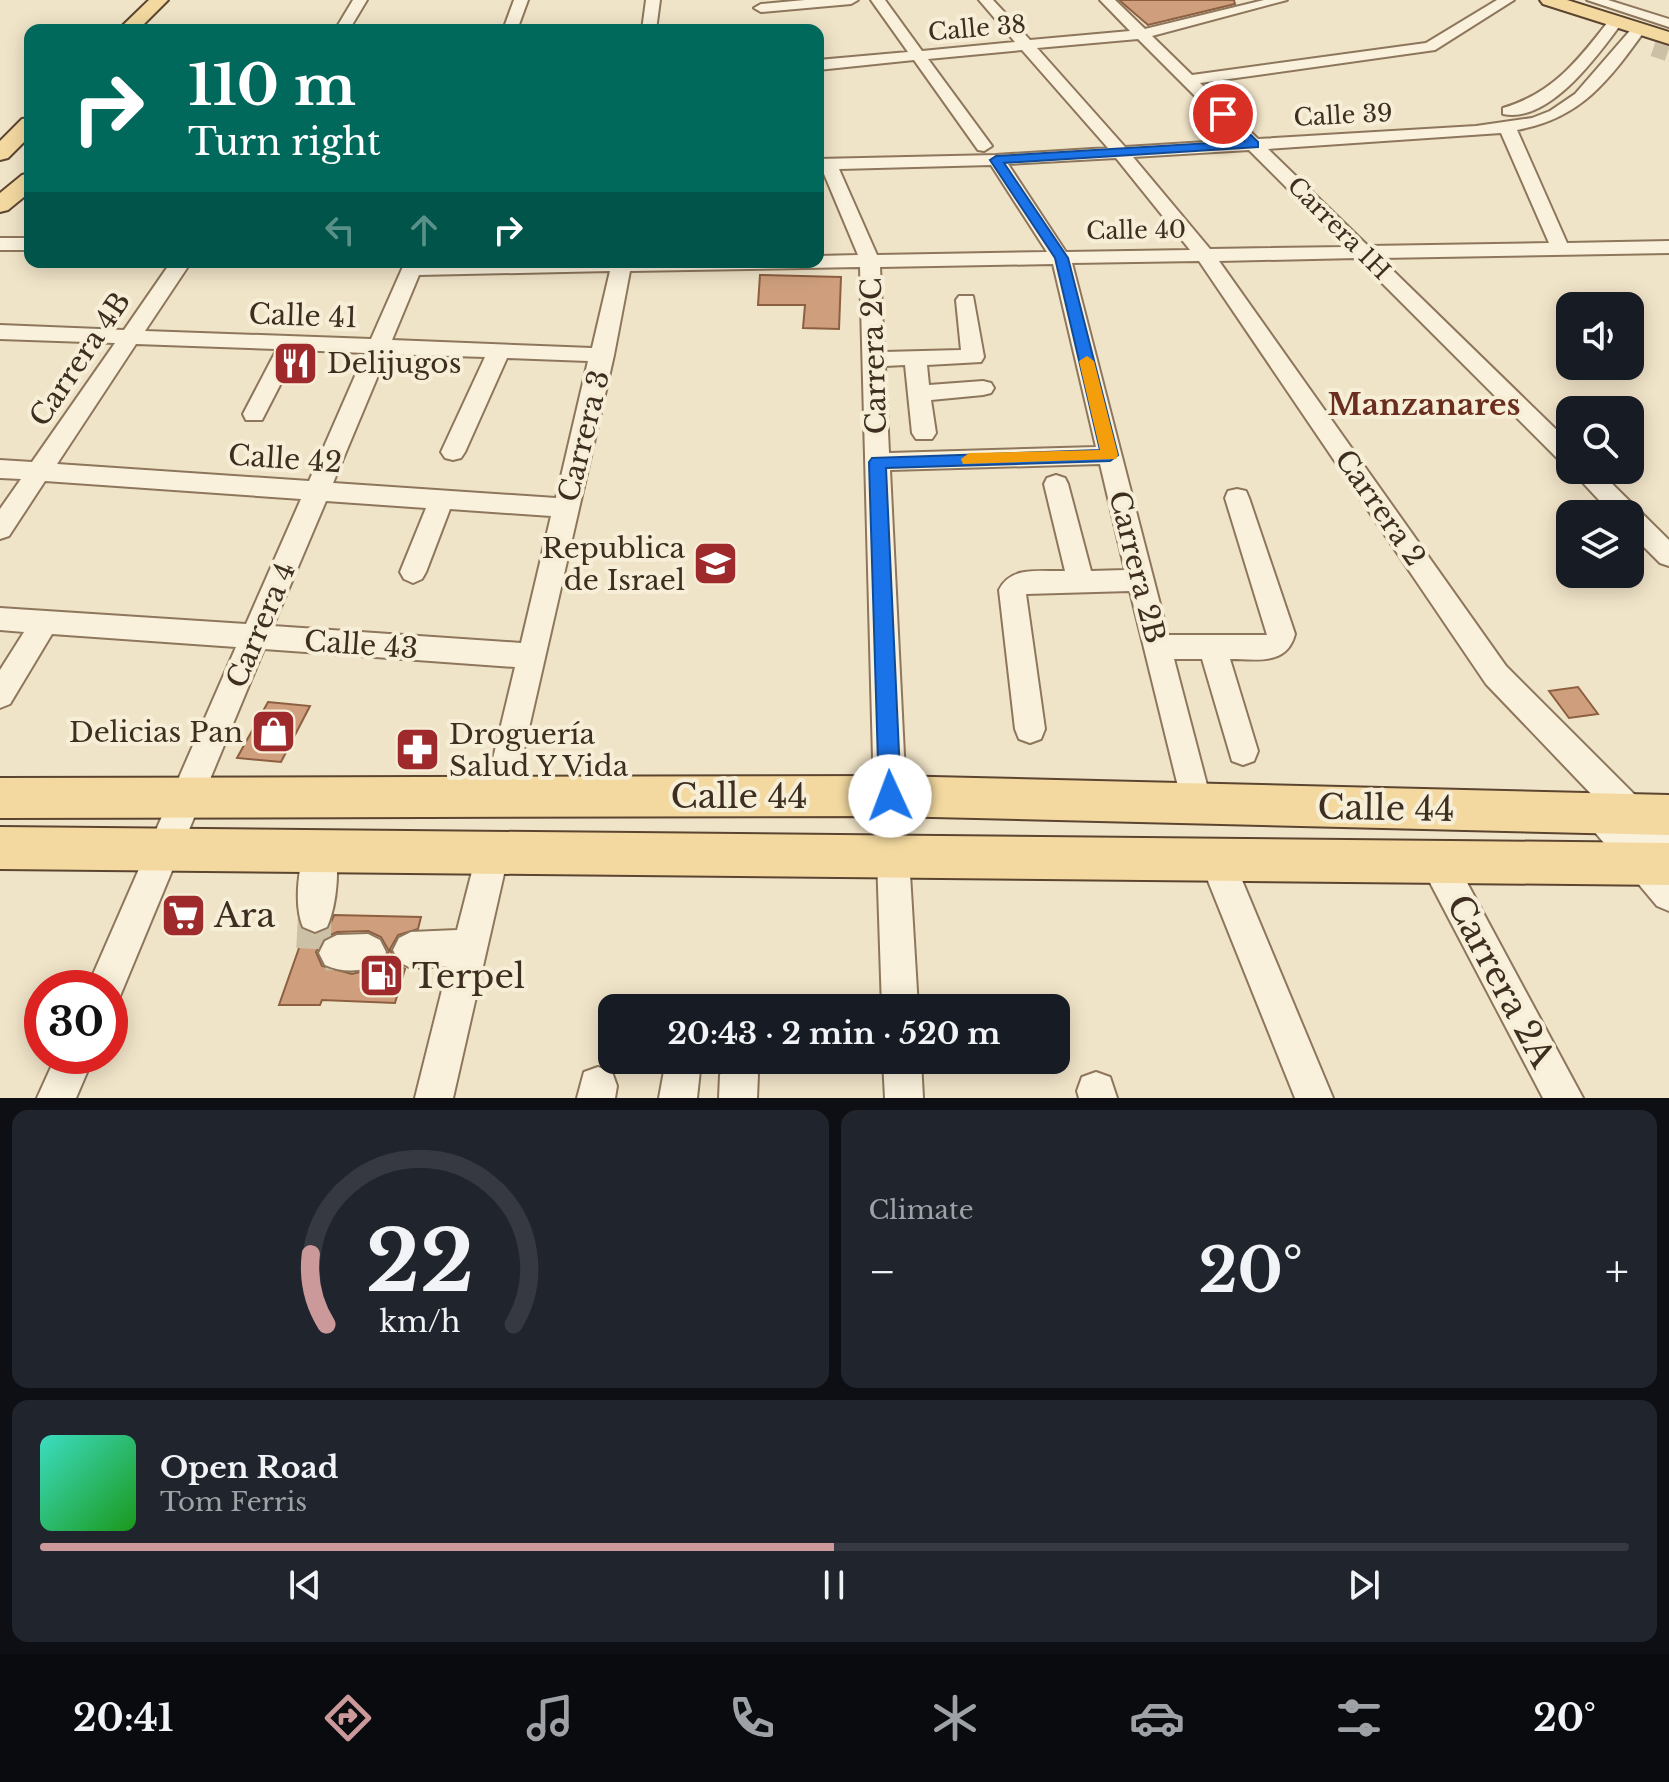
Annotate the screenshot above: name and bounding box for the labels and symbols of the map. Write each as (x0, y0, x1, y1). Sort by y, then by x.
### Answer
street label: Calle 38 (927, 9, 1027, 47)
pin (1189, 80, 1257, 148)
street label: Calle 39 (1293, 98, 1393, 132)
street label: Carrera 1H (1282, 171, 1396, 285)
street label: Calle 40 (1086, 215, 1186, 245)
street label: Carrera 2C (854, 277, 894, 435)
street label: Carrera 4B (22, 285, 138, 433)
street label: Calle 41 (248, 297, 358, 335)
restaurant icon: Delijugos (272, 339, 320, 387)
place label: Delijugos (327, 346, 461, 381)
street label: Carrera 3 (551, 367, 617, 505)
district label: Manzanares (1328, 386, 1520, 423)
street label: Calle 42 (227, 438, 343, 480)
street label: Carrera 2 (1327, 443, 1433, 573)
street label: Carrera 2B (1101, 487, 1173, 647)
place label: Republica de Israel (542, 531, 685, 598)
school or university icon: Republica de Israel (692, 540, 740, 588)
street label: Carrera 4 (219, 557, 303, 693)
street label: Calle 43 (303, 624, 419, 666)
shop icon: Delicias Pan (250, 708, 298, 756)
place label: Delicias Pan (69, 715, 243, 750)
place label: Droguería Salud Y Vida (449, 717, 629, 784)
pharmacy icon: Droguería Salud Y Vida (394, 726, 442, 774)
position arrow (848, 754, 932, 838)
street label: Calle 44 (670, 775, 808, 817)
street label: Calle 44 (1317, 786, 1455, 830)
street label: Carrera 2A (1438, 888, 1564, 1075)
supermarket icon: Ara (159, 891, 207, 939)
place label: Ara (213, 894, 275, 936)
fuel station icon: Terpel (357, 952, 405, 1000)
place label: Terpel (412, 955, 525, 997)
speed limit sign: 30 (24, 970, 128, 1074)

